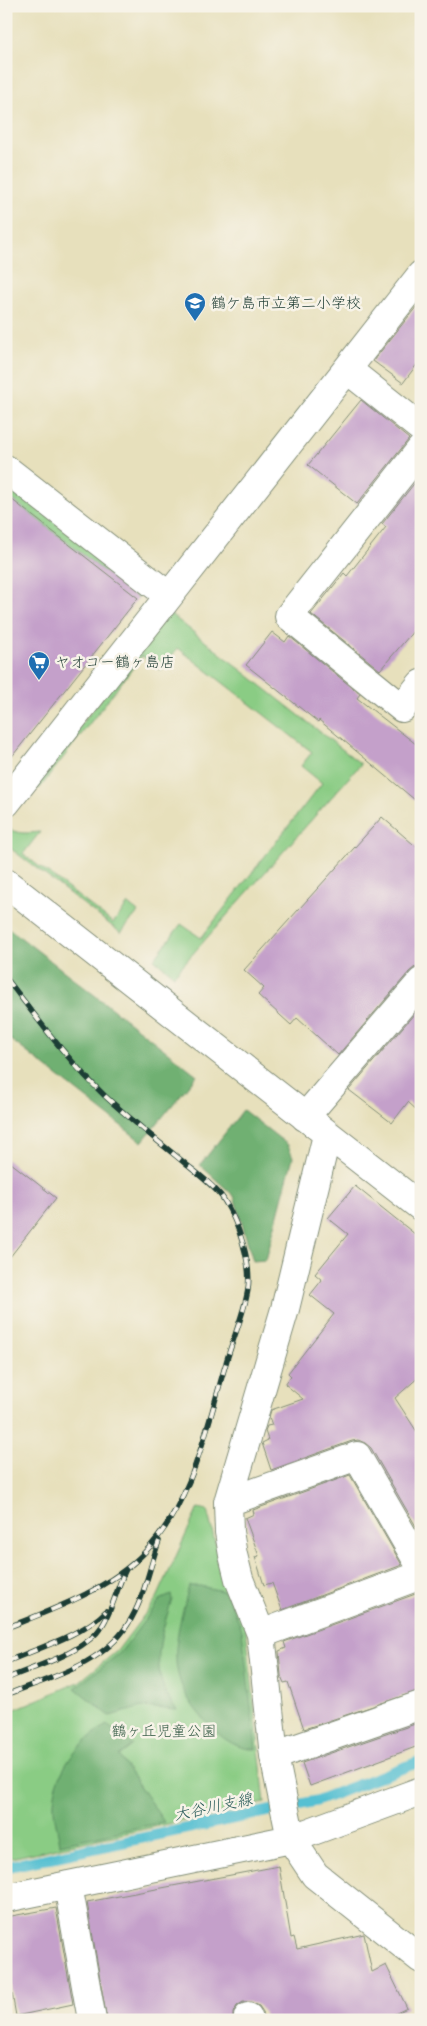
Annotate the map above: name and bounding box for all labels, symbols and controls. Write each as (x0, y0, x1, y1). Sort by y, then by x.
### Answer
school or university icon: 鶴ケ島市立第二小学校 (183, 291, 207, 322)
place label: 鶴ケ島市立第二小学校 (211, 293, 361, 314)
supermarket icon: ヤオコー鶴ヶ島店 (27, 650, 51, 681)
place label: ヤオコー鶴ヶ島店 (55, 652, 175, 673)
park label: 鶴ヶ丘児童公園 (111, 1721, 217, 1742)
water label: 大谷川支線 (172, 1788, 255, 1826)

